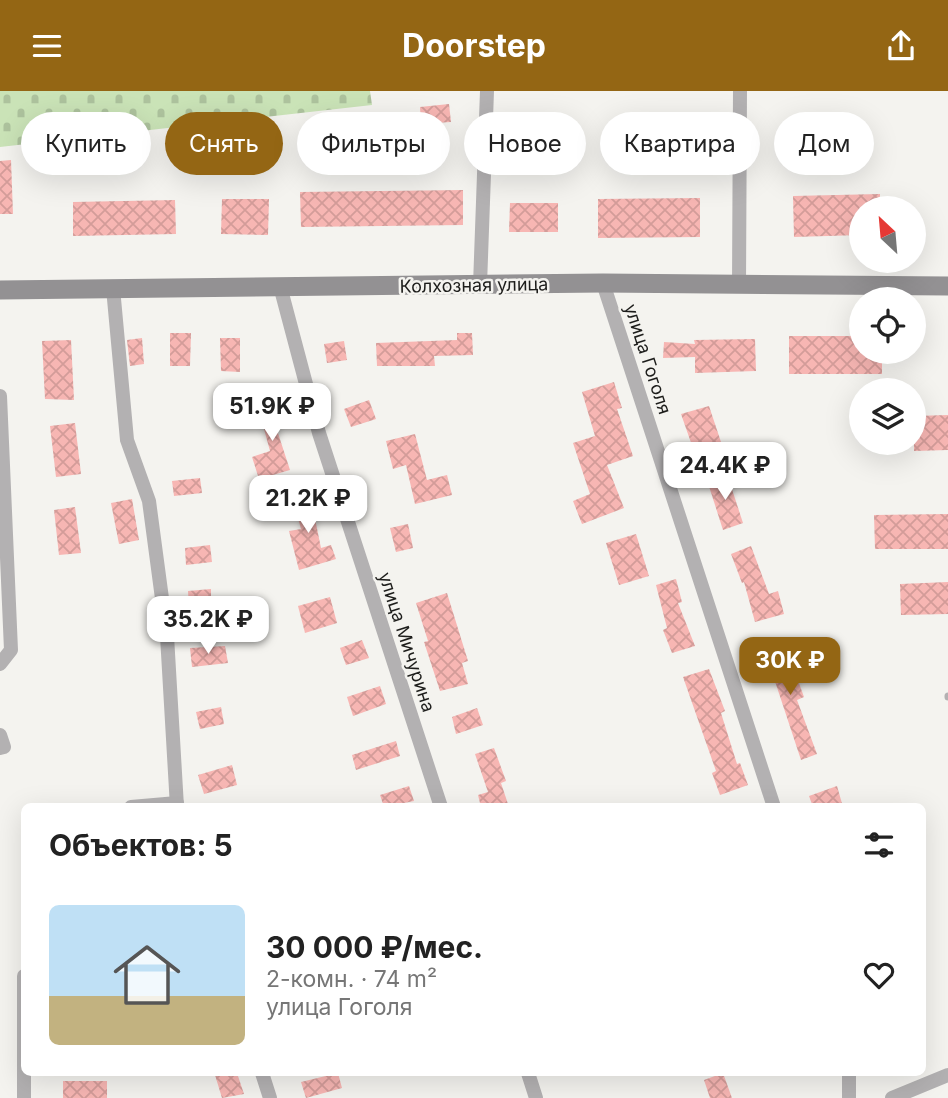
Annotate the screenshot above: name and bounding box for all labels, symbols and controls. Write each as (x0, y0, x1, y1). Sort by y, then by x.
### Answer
text: Doorstep (402, 26, 546, 65)
icon: menu (28, 27, 66, 65)
icon: share (882, 27, 920, 65)
chip: Купить (21, 112, 151, 175)
chip: Снять (165, 112, 283, 175)
chip: Фильтры (297, 112, 450, 175)
chip: Новое (464, 112, 586, 175)
chip: Квартира (600, 112, 760, 175)
chip: Дом (774, 112, 874, 175)
north arrow (849, 196, 926, 273)
map controls (849, 196, 926, 455)
street label: Колхозная улица (400, 273, 548, 297)
button: locate (849, 287, 926, 364)
street label: улица Гоголя (620, 301, 676, 417)
button: layers (849, 378, 926, 455)
pin: 51.9K ₽ (207, 383, 337, 443)
text: 51.9K ₽ (229, 392, 315, 420)
pin: 24.4K ₽ (660, 443, 790, 502)
text: 24.4K ₽ (679, 451, 771, 479)
pin: 21.2K ₽ (243, 475, 373, 535)
text: 21.2K ₽ (265, 484, 351, 512)
street label: улица Мичурина (374, 569, 440, 715)
pin: 35.2K ₽ (143, 596, 273, 656)
text: 35.2K ₽ (163, 605, 253, 633)
pin: 30K ₽ (741, 637, 839, 697)
text: 30K ₽ (755, 646, 825, 674)
icon: filters (860, 826, 898, 864)
text: Объектов: 5 (49, 827, 233, 863)
text: 30 000 ₽/мес. (266, 929, 483, 965)
icon: home (105, 933, 189, 1017)
icon: heart (860, 956, 898, 994)
text: 2-комн. · 74 m² (266, 965, 437, 993)
text: улица Гоголя (266, 993, 413, 1021)

